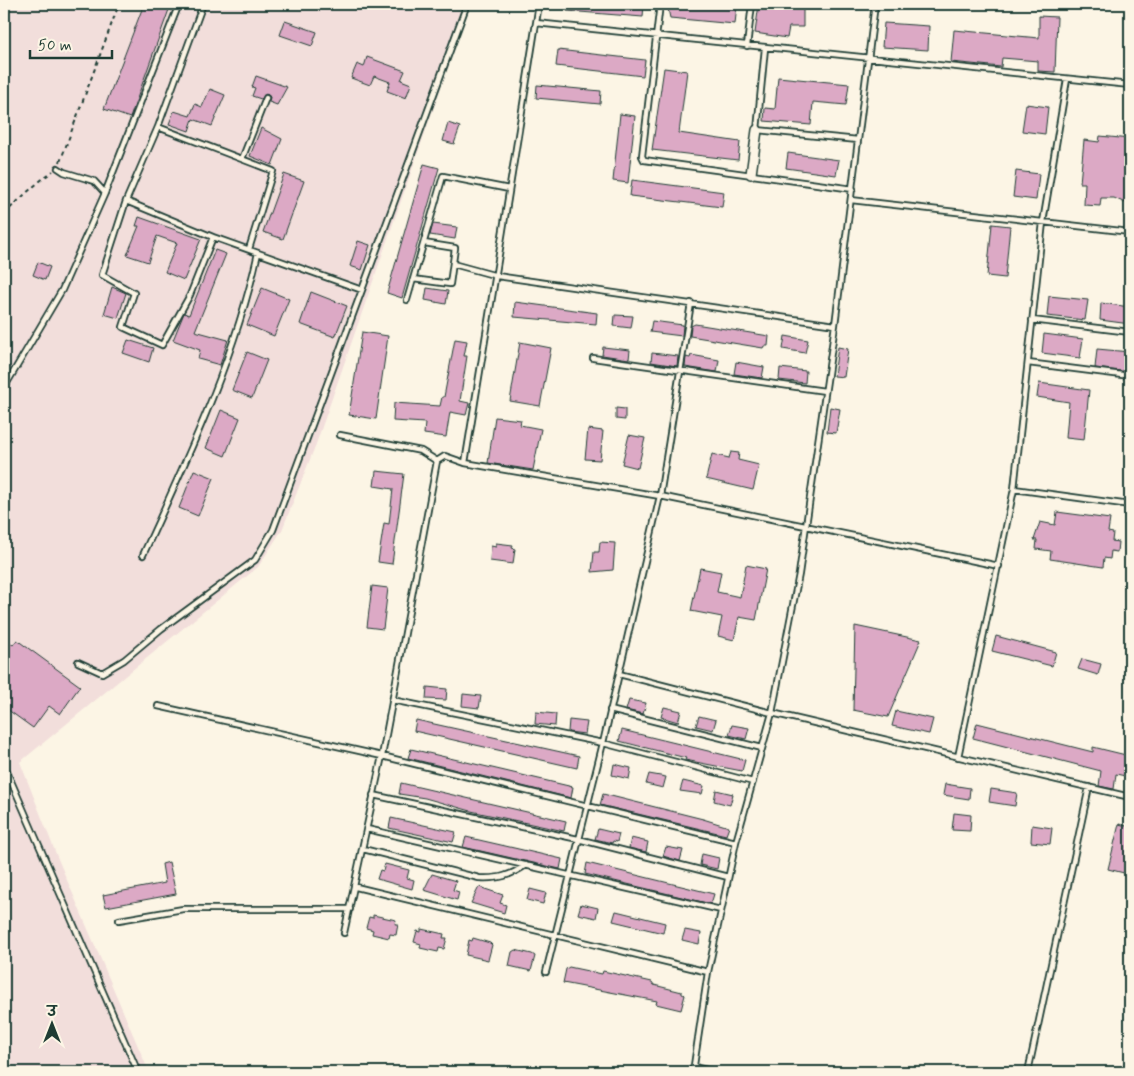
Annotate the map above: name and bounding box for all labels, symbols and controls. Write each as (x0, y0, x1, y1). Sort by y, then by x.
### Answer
scale bar (30, 28, 112, 60)
text: 50 m (38, 36, 72, 56)
north arrow (28, 998, 78, 1048)
text: उ (45, 1003, 58, 1021)

